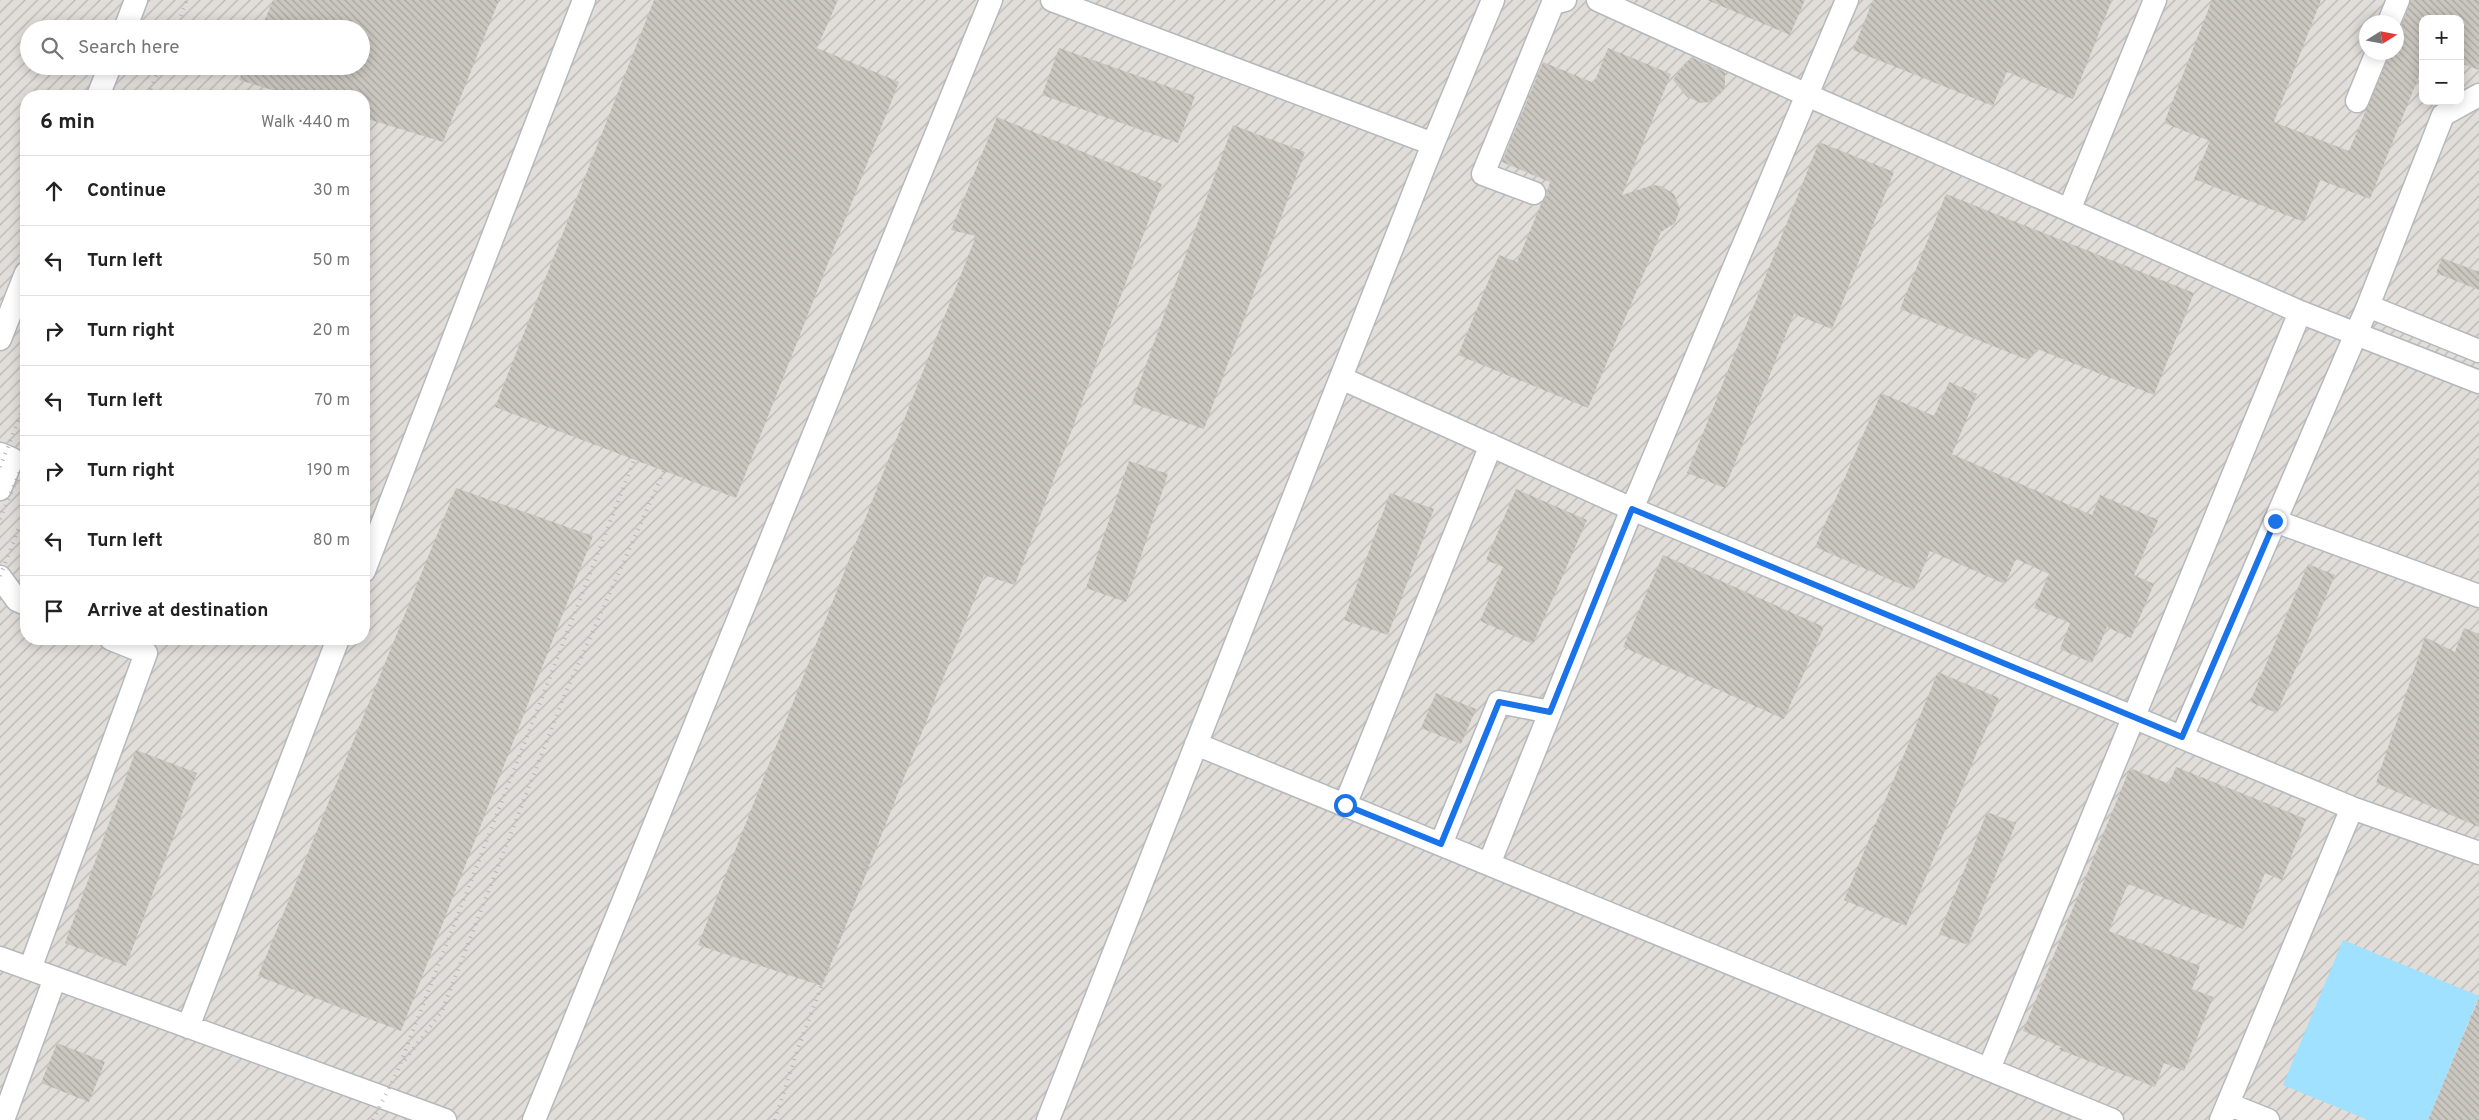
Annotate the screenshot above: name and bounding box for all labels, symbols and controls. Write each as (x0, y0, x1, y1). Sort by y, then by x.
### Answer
north arrow (2359, 15, 2404, 60)
map controls (2419, 15, 2464, 105)
button: + (2419, 15, 2464, 60)
search box (20, 20, 370, 75)
icon: search (38, 34, 66, 62)
text: Search here (78, 36, 180, 60)
button: − (2419, 60, 2464, 105)
text: 6 min (40, 109, 95, 136)
text: Walk · 440 m (261, 113, 350, 133)
icon: ahead (40, 177, 68, 205)
text: Continue (87, 179, 166, 203)
text: 30 m (313, 181, 350, 201)
icon: left (40, 247, 68, 275)
text: Turn left (87, 249, 163, 273)
text: 50 m (313, 251, 350, 271)
icon: right (40, 317, 68, 345)
text: Turn right (87, 319, 175, 343)
text: 20 m (313, 321, 350, 341)
icon: left (40, 387, 68, 415)
text: Turn left (87, 389, 163, 413)
text: 70 m (315, 391, 350, 411)
icon: right (40, 457, 68, 485)
text: Turn right (87, 459, 175, 483)
text: 190 m (307, 461, 350, 481)
route end (2264, 510, 2287, 533)
icon: left (40, 527, 68, 555)
text: Turn left (87, 529, 163, 553)
text: 80 m (313, 531, 350, 551)
icon: arrive (40, 597, 68, 625)
text: Arrive at destination (87, 599, 268, 623)
route start (1334, 794, 1357, 817)

